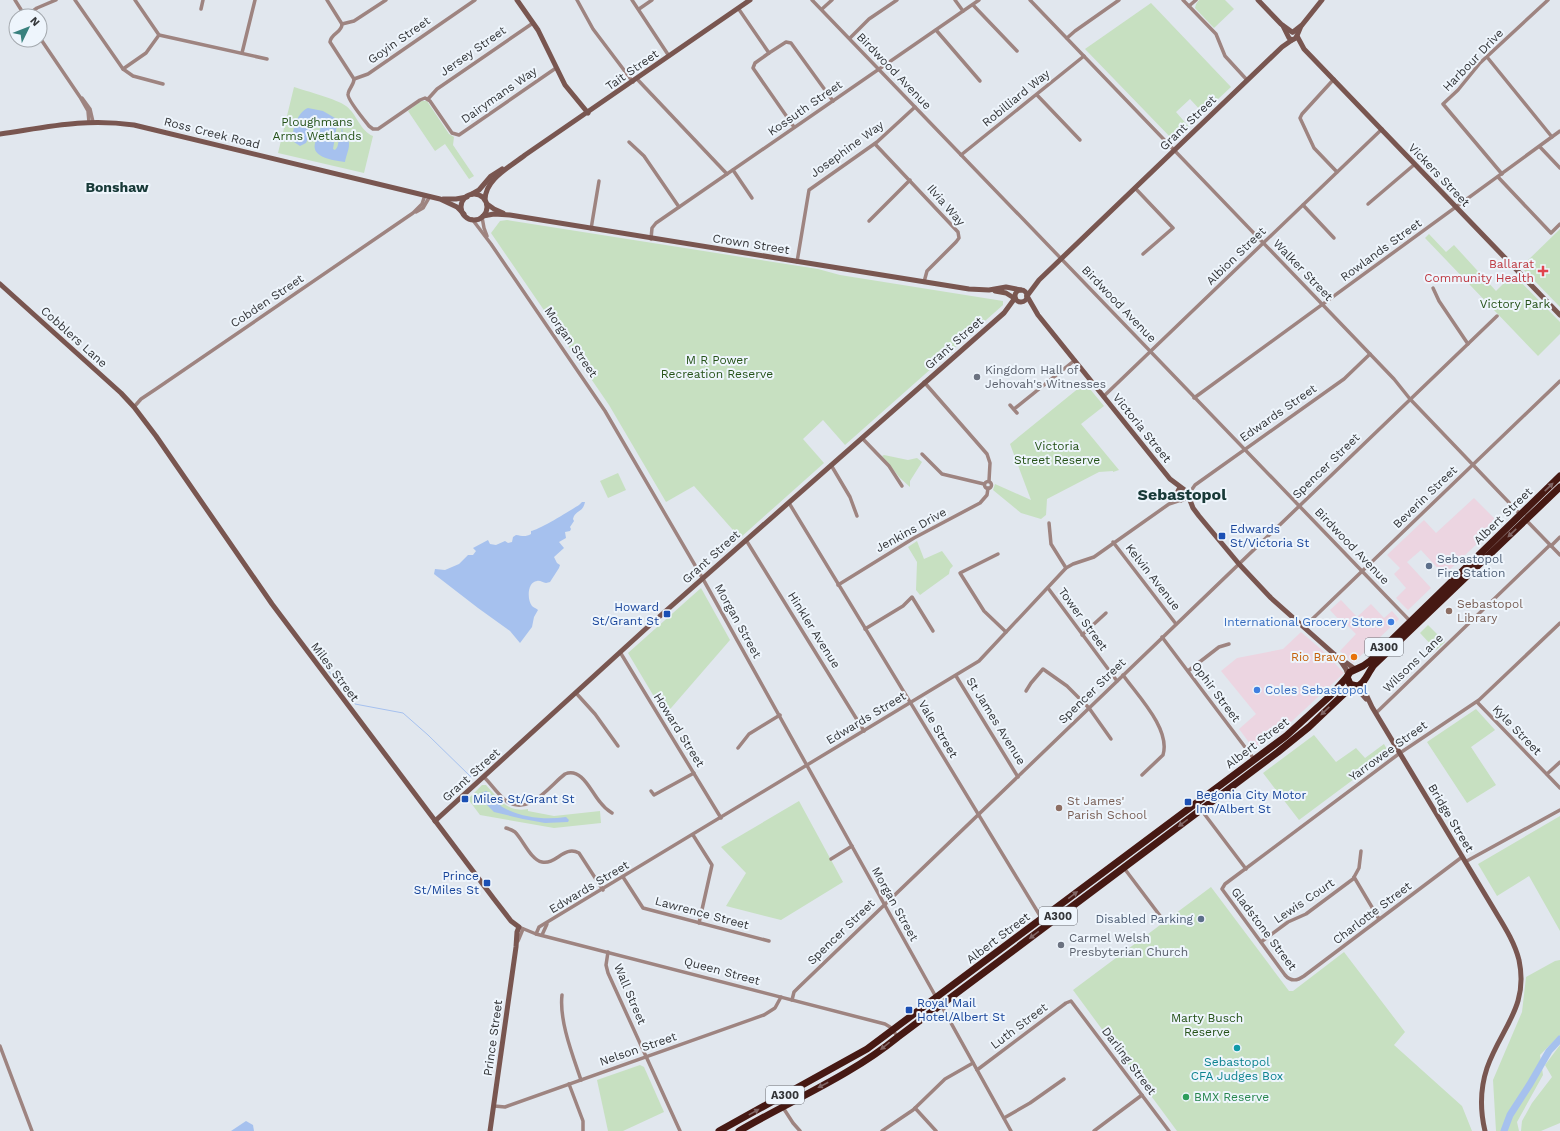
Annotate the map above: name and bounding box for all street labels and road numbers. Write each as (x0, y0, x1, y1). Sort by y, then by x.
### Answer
street label: Goyin Street (365, 13, 433, 67)
street label: Jersey Street (437, 23, 509, 79)
street label: Harbour Drive (1440, 26, 1506, 94)
street label: Birdwood Avenue (854, 30, 934, 112)
street label: Tait Street (603, 47, 661, 93)
street label: Dairymans Way (458, 63, 540, 126)
street label: Robilliard Way (979, 66, 1053, 129)
street label: Kossuth Street (765, 77, 845, 139)
street label: Grant Street (1157, 93, 1219, 153)
street label: Ross Creek Road (163, 114, 261, 152)
street label: Josephine Way (808, 117, 887, 180)
street label: Vickers Street (1405, 141, 1473, 209)
street label: Ilvia Way (924, 181, 968, 229)
street label: Rowlands Street (1338, 216, 1424, 284)
street label: Albion Street (1203, 224, 1269, 288)
street label: Crown Street (712, 231, 790, 257)
street label: Walker Street (1270, 236, 1336, 304)
street label: Birdwood Avenue (1079, 263, 1159, 345)
street label: Cobden Street (228, 271, 306, 331)
street label: Cobblers Lane (38, 304, 110, 371)
street label: Morgan Street (542, 304, 600, 380)
street label: Grant Street (922, 314, 986, 372)
street label: Edwards Street (1237, 381, 1319, 445)
street label: Victoria Street (1110, 391, 1174, 465)
street label: Spencer Street (1289, 430, 1363, 502)
street label: Beverin Street (1390, 463, 1460, 531)
street label: Albert Street (1471, 485, 1535, 547)
street label: Jenkins Drive (873, 505, 949, 555)
street label: Birdwood Avenue (1312, 505, 1392, 587)
street label: Grant Street (679, 527, 743, 587)
street label: Kelvin Avenue (1123, 541, 1183, 613)
street label: Morgan Street (712, 581, 764, 661)
street label: Tower Street (1055, 585, 1111, 653)
street label: Hinkler Avenue (785, 589, 843, 671)
street label: Wilsons Lane (1380, 631, 1446, 695)
road number: A300 (1365, 638, 1403, 656)
street label: Miles Street (308, 640, 362, 704)
street label: Spencer Street (1055, 655, 1129, 727)
street label: Ophir Street (1189, 659, 1243, 725)
street label: St James Avenue (963, 675, 1029, 767)
street label: Edwards Street (824, 689, 908, 747)
street label: Howard Street (651, 690, 707, 770)
street label: Vale Street (915, 698, 961, 760)
street label: Kyle Street (1490, 702, 1544, 758)
street label: Albert Street (1223, 715, 1291, 771)
street label: Yarrowee Street (1346, 718, 1430, 784)
street label: Grant Street (439, 745, 503, 805)
street label: Bridge Street (1425, 781, 1477, 855)
street label: Edwards Street (547, 858, 631, 916)
street label: Morgan Street (869, 864, 921, 944)
street label: Lewis Court (1271, 876, 1337, 926)
street label: Charlotte Street (1330, 879, 1414, 947)
street label: Gladstone Street (1228, 885, 1300, 973)
street label: Lawrence Street (653, 894, 751, 932)
street label: Spencer Street (804, 896, 878, 968)
road number: A300 (1039, 907, 1077, 925)
street label: Albert Street (964, 910, 1032, 966)
street label: Queen Street (683, 954, 761, 988)
street label: Wall Street (611, 961, 649, 1027)
street label: Prince Street (481, 999, 505, 1077)
street label: Luth Street (988, 1000, 1050, 1052)
street label: Darling Street (1099, 1024, 1159, 1098)
street label: Nelson Street (598, 1029, 678, 1069)
road number: A300 (766, 1086, 804, 1104)

